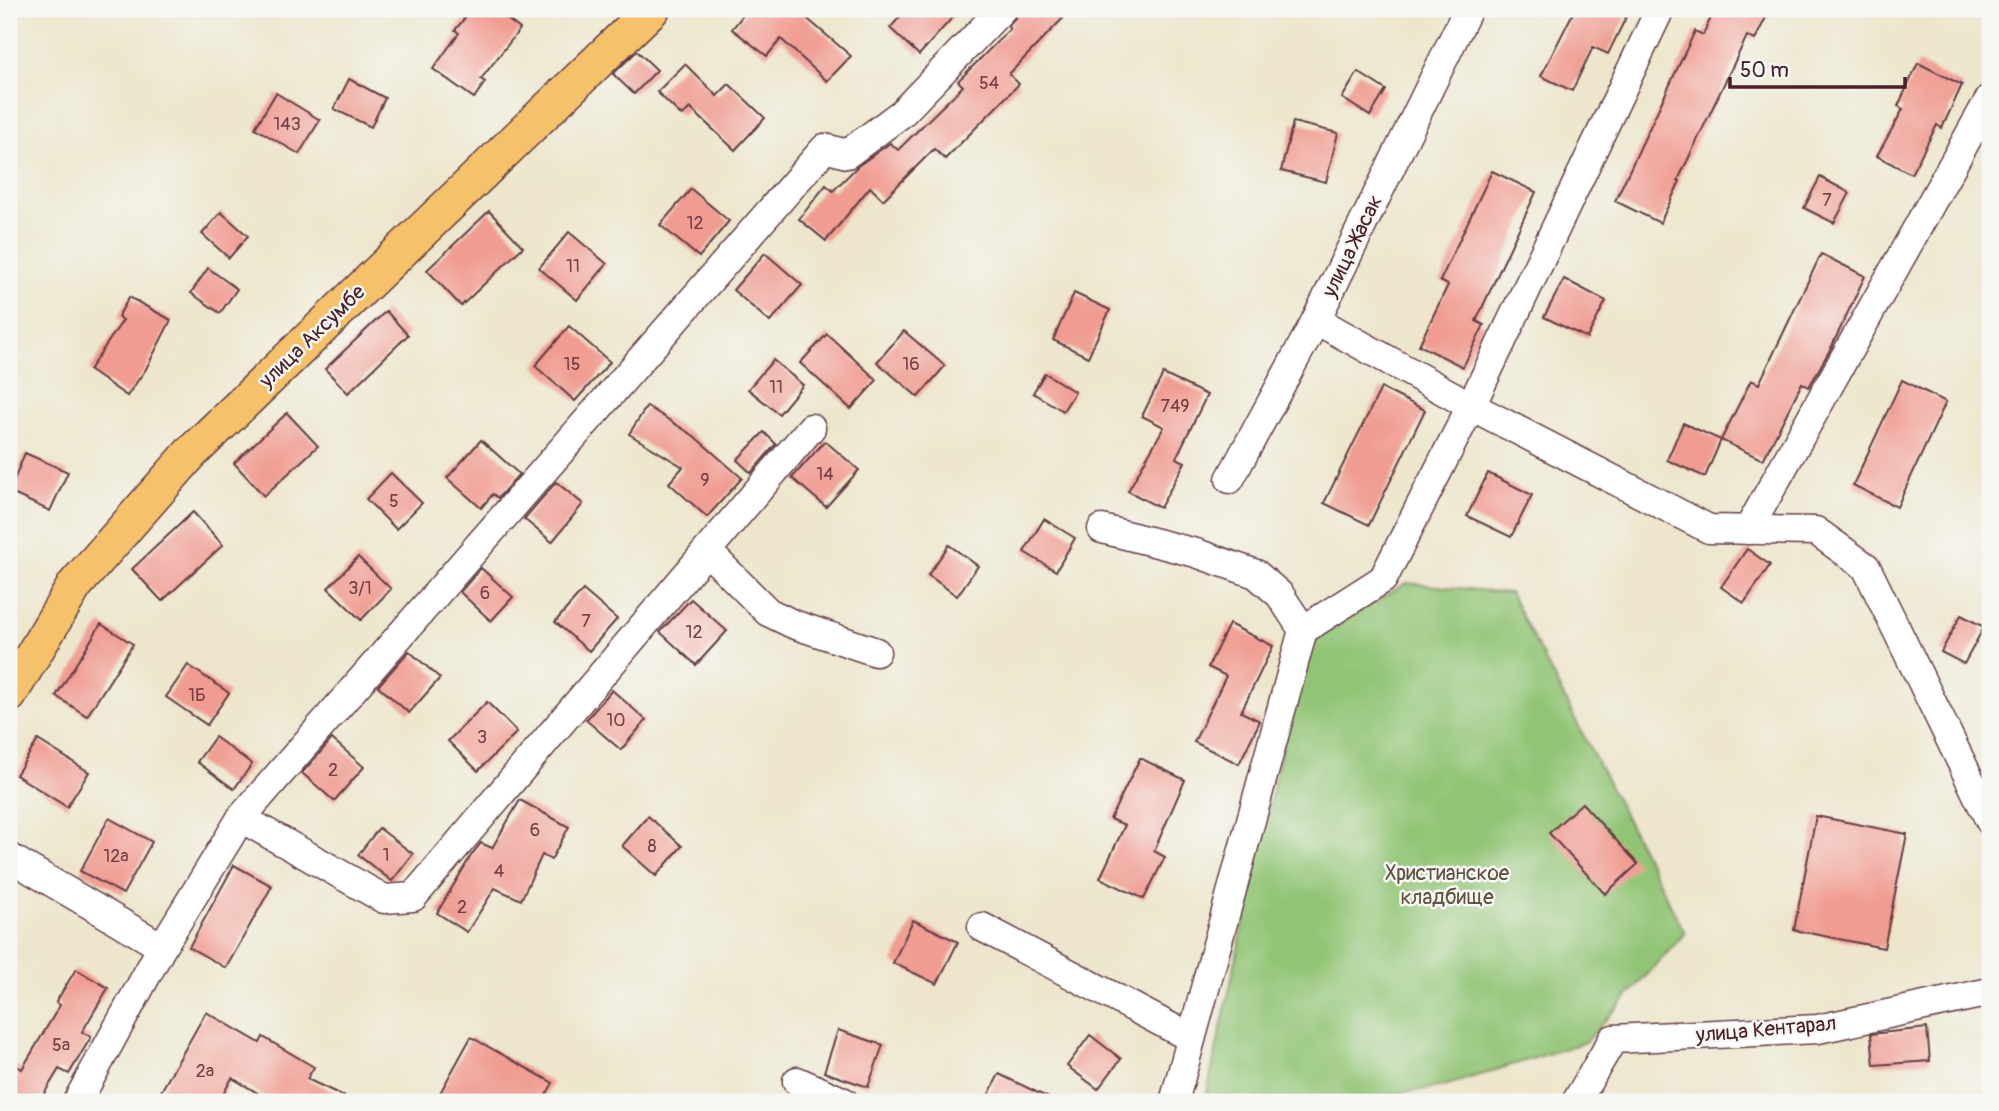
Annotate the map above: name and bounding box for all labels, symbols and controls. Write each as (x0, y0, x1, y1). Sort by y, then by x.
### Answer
scale bar (1730, 46, 1904, 90)
text: 50 m (1740, 57, 1789, 84)
house number: 54 (979, 72, 1000, 95)
house number: 143 (273, 113, 301, 136)
house number: 7 (1822, 189, 1832, 212)
street label: улица Жасак (1316, 191, 1389, 303)
house number: 12 (686, 212, 704, 235)
house number: 11 (566, 255, 580, 278)
street label: улица Аксумбе (253, 279, 372, 394)
house number: 15 (564, 353, 580, 376)
house number: 16 (902, 353, 920, 376)
house number: 11 (769, 376, 783, 399)
house number: 749 (1160, 395, 1190, 418)
house number: 14 (816, 463, 834, 486)
house number: 9 (700, 469, 710, 492)
house number: 5 (389, 490, 399, 513)
house number: 3/1 (348, 577, 372, 600)
house number: 6 (480, 582, 490, 605)
house number: 7 (581, 610, 591, 633)
house number: 12 (685, 621, 703, 644)
house number: 1Б (188, 684, 206, 707)
house number: 10 (606, 709, 626, 732)
house number: 3 (477, 726, 487, 749)
house number: 2 (328, 759, 338, 782)
house number: 6 (530, 819, 540, 842)
house number: 8 (647, 835, 657, 858)
house number: 1 (382, 844, 390, 867)
house number: 12а (103, 845, 129, 868)
house number: 4 (494, 860, 505, 883)
park label: Христианское кладбище (1385, 860, 1510, 911)
house number: 2 (457, 896, 467, 919)
street label: улица Кентарал (1694, 1010, 1837, 1049)
house number: 5а (52, 1034, 70, 1057)
house number: 2а (196, 1060, 214, 1083)

